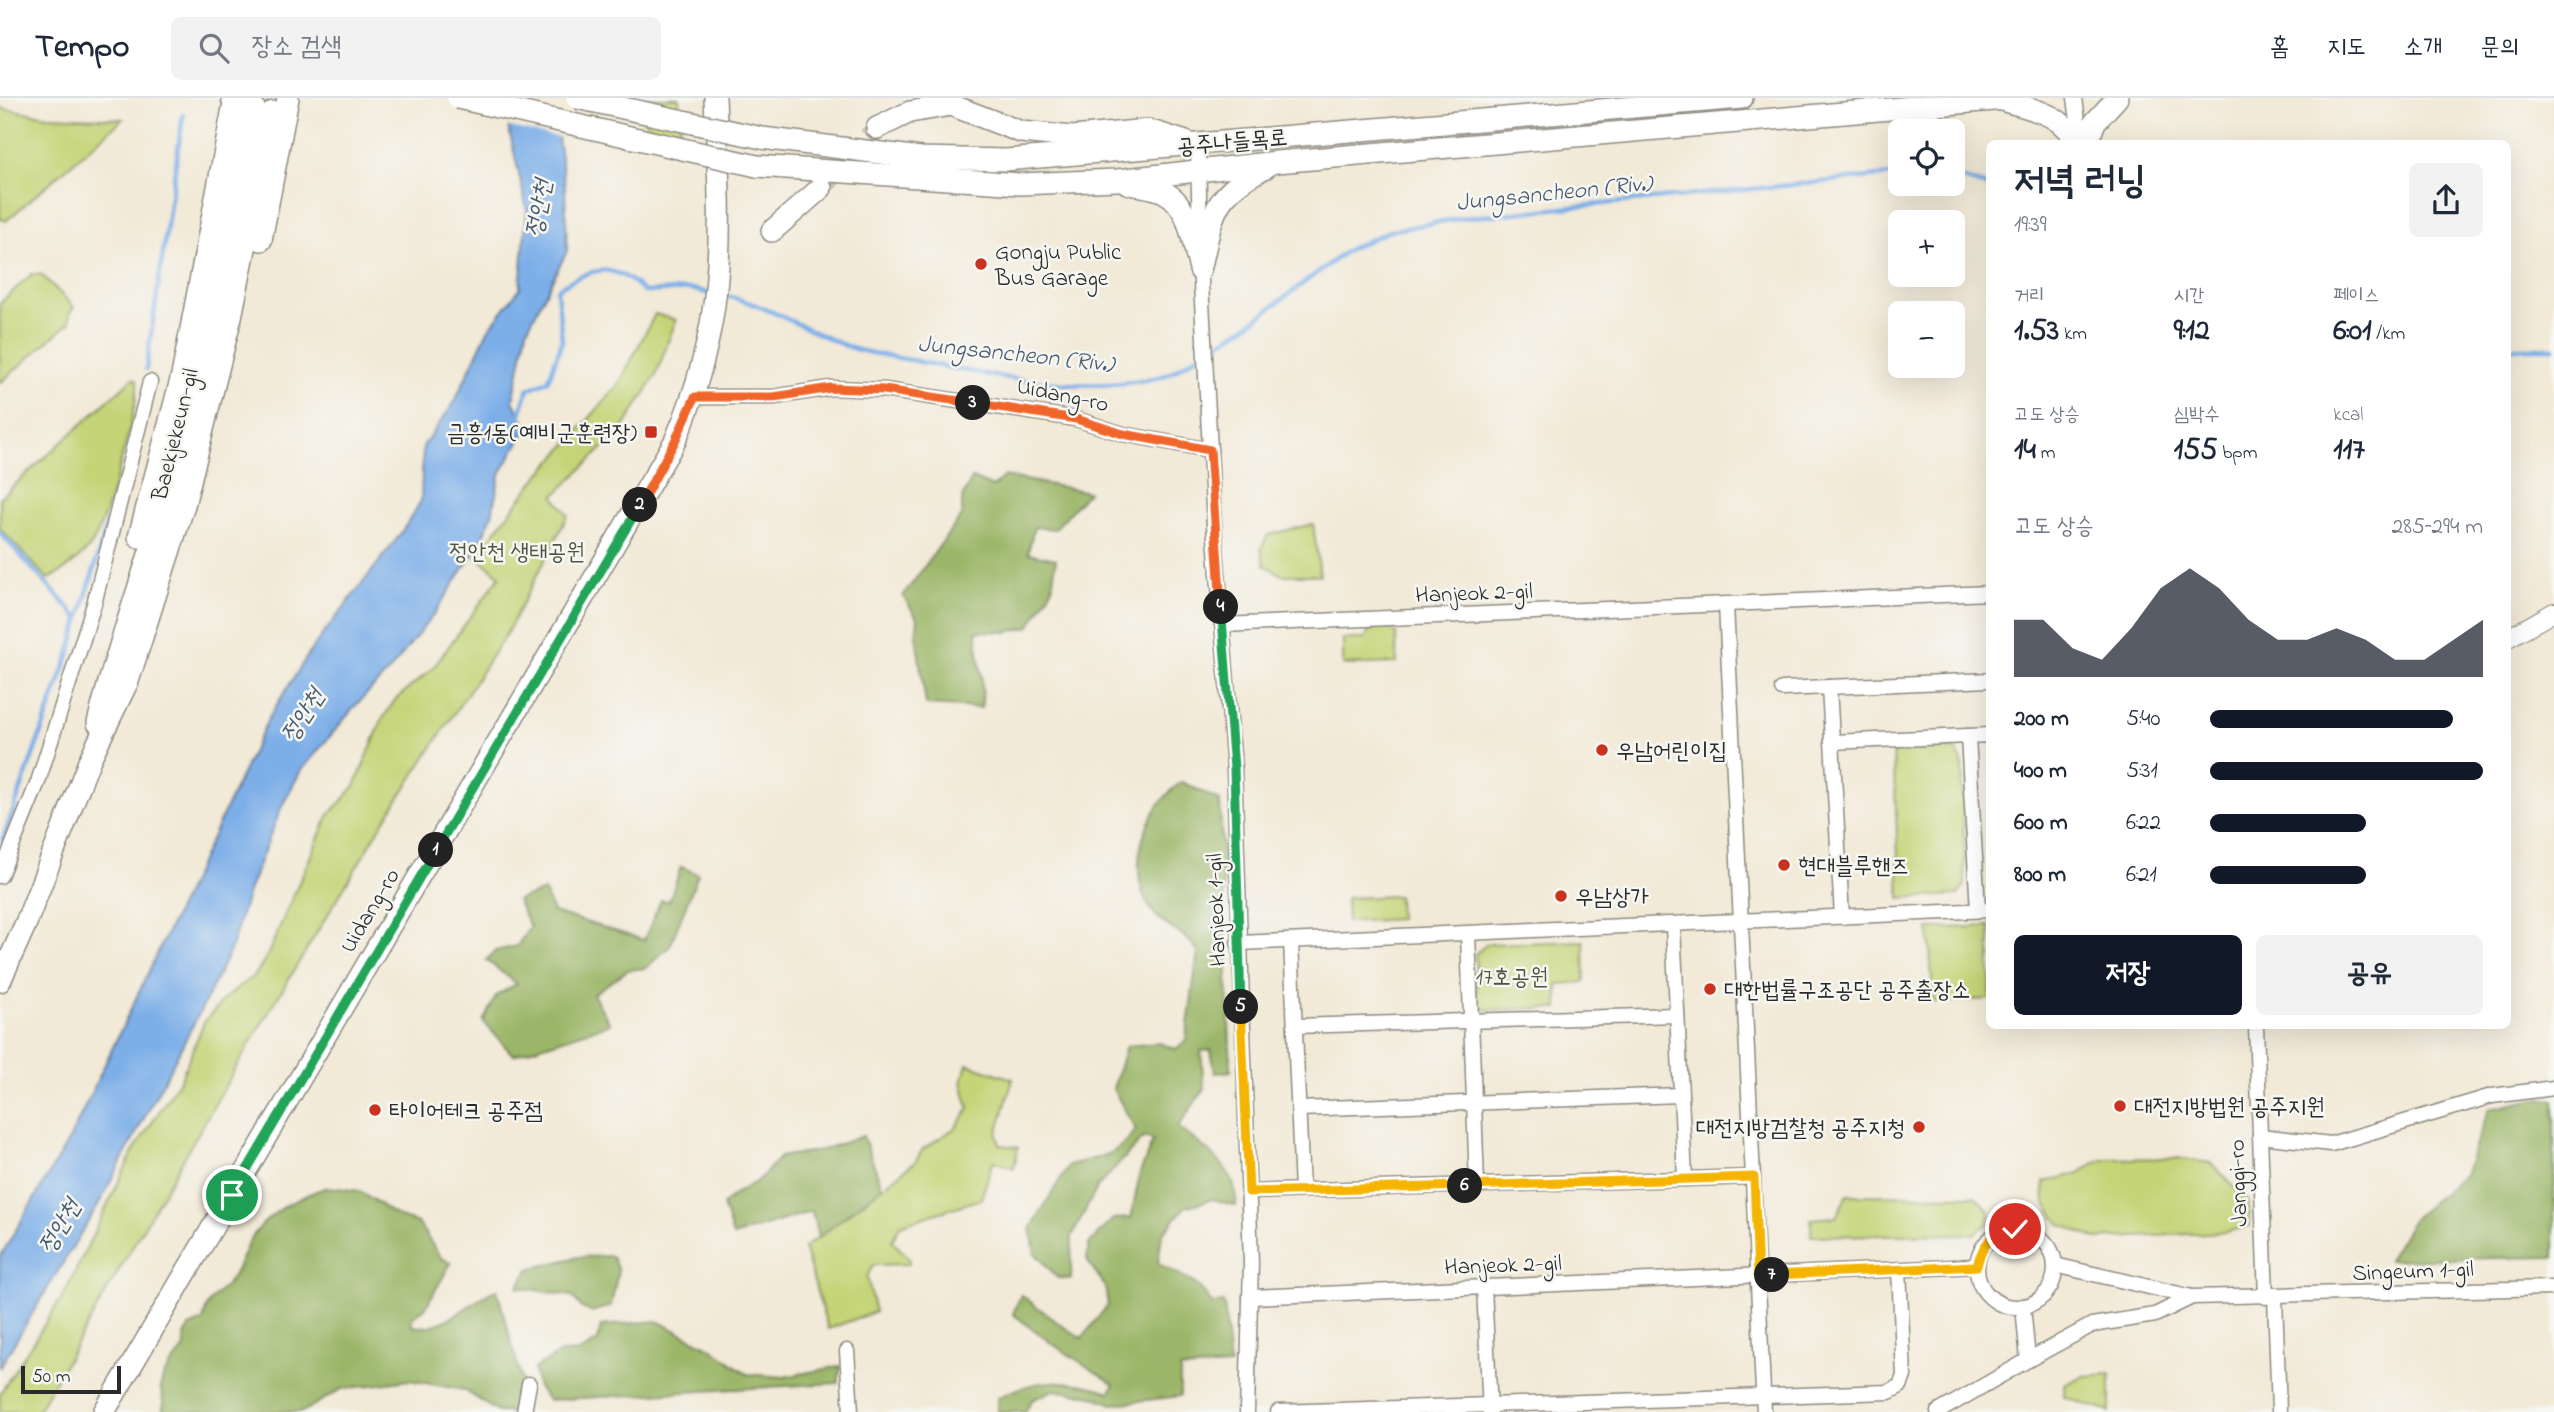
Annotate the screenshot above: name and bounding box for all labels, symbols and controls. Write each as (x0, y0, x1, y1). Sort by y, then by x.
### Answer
search box (171, 17, 661, 80)
text: Tempo (35, 24, 129, 72)
icon: search (195, 29, 233, 67)
text: 장소 검색 (251, 29, 342, 67)
text: 홈 (2270, 31, 2289, 66)
text: 지도 (2327, 31, 2366, 66)
text: 소개 (2404, 31, 2442, 66)
text: 문의 (2480, 31, 2519, 66)
map controls (1888, 119, 1965, 378)
button: locate (1888, 119, 1965, 196)
street label: 공주나들목로 (1175, 122, 1289, 165)
text: 저녁 러닝 (2014, 155, 2146, 211)
button: share (2409, 163, 2483, 237)
water label: Jungsancheon (Riv.) (1454, 167, 1656, 222)
water label: 정안천 (518, 174, 563, 240)
text: 19:39 (2014, 209, 2047, 242)
button: + (1888, 210, 1965, 287)
place label: Gongju Public Bus Garage (994, 237, 1122, 297)
marker: Gongju Public Bus Garage (973, 256, 989, 272)
text: 거리 (2014, 283, 2045, 310)
text: 시간 (2174, 283, 2204, 310)
text: 페이스 (2333, 283, 2379, 310)
button: − (1888, 301, 1965, 378)
text: 1.53 (2014, 310, 2059, 354)
text: 9:12 (2174, 310, 2210, 354)
text: 6:01 (2333, 310, 2372, 354)
text: km (2059, 321, 2087, 348)
text: /km (2372, 321, 2405, 348)
water label: Jungsancheon (Riv.) (916, 328, 1118, 383)
street label: Baekjekeun-gil (144, 365, 210, 505)
street label: Uidang-ro (1013, 371, 1112, 423)
pin: 3 (956, 386, 990, 420)
text: 3 (969, 389, 976, 416)
text: 고도 상승 (2014, 402, 2080, 429)
text: 심박수 (2174, 402, 2220, 429)
text: kcal (2333, 402, 2364, 429)
place label: 금흥1동(예비군훈련장) (447, 418, 637, 451)
marker: 금흥1동(예비군훈련장) (643, 424, 659, 440)
text: 14 (2014, 429, 2036, 473)
text: 155 (2174, 429, 2218, 473)
text: 117 (2333, 429, 2365, 473)
text: m (2036, 440, 2055, 467)
text: bpm (2218, 440, 2257, 467)
pin: 2 (622, 488, 658, 522)
text: 2 (635, 491, 644, 518)
text: 고도 상승 (2014, 511, 2094, 544)
text: 285–294 m (2392, 511, 2483, 544)
park label: 정안천 생태공원 (449, 537, 585, 570)
street label: Hanjeok 2-gil (1415, 576, 1533, 614)
pin: 4 (1204, 589, 1238, 624)
text: 4 (1217, 593, 1224, 620)
water label: 정안천 (274, 680, 336, 750)
text: 200 m (2014, 703, 2069, 736)
text: 5:40 (2126, 703, 2161, 736)
place label: 우남어린이집 (1616, 736, 1727, 769)
marker: 우남어린이집 (1594, 742, 1610, 758)
text: 400 m (2014, 755, 2067, 788)
text: 5:31 (2126, 755, 2158, 788)
text: 600 m (2014, 807, 2068, 840)
text: 6:22 (2126, 807, 2161, 840)
pin: 1 (418, 832, 453, 868)
text: 1 (432, 836, 439, 863)
place label: 현대블루핸즈 (1798, 851, 1909, 884)
street label: Hanjeok 1-gil (1199, 853, 1237, 967)
marker: 현대블루핸즈 (1776, 857, 1792, 873)
text: 800 m (2014, 859, 2066, 892)
text: 6:21 (2126, 859, 2157, 892)
street label: Uidang-ro (333, 863, 410, 960)
place label: 우남상가 (1575, 882, 1649, 915)
marker: 우남상가 (1553, 888, 1569, 904)
button: 저장 (2014, 935, 2242, 1015)
button: 공유 (2256, 935, 2483, 1015)
park label: 17호공원 (1476, 962, 1548, 995)
place label: 대한법률구조공단 공주출장소 (1724, 975, 1970, 1008)
marker: 대한법률구조공단 공주출장소 (1702, 981, 1718, 997)
pin: 5 (1224, 990, 1258, 1024)
text: 5 (1235, 993, 1246, 1020)
place label: 대전지방법원 공주지원 (2134, 1092, 2325, 1125)
place label: 타이어테크 공주점 (389, 1096, 543, 1129)
marker: 대전지방법원 공주지원 (2112, 1098, 2128, 1114)
marker: 타이어테크 공주점 (367, 1102, 383, 1118)
place label: 대전지방검찰청 공주지청 (1696, 1113, 1905, 1146)
marker: 대전지방검찰청 공주지청 (1911, 1119, 1927, 1135)
street label: Janggi-ro (2221, 1139, 2259, 1227)
pin (202, 1165, 262, 1225)
pin: 6 (1448, 1168, 1482, 1204)
text: 6 (1460, 1172, 1469, 1199)
icon: arrive (213, 1176, 251, 1214)
water label: 정안천 (31, 1191, 92, 1261)
pin (1985, 1199, 2045, 1259)
icon: check (1996, 1210, 2034, 1248)
street label: Hanjeok 2-gil (1444, 1248, 1562, 1286)
street label: Singeum 1-gil (2352, 1254, 2475, 1292)
pin: 7 (1754, 1258, 1790, 1292)
text: 7 (1768, 1261, 1775, 1288)
scale bar (21, 1363, 121, 1395)
text: 50 m (32, 1364, 71, 1391)

